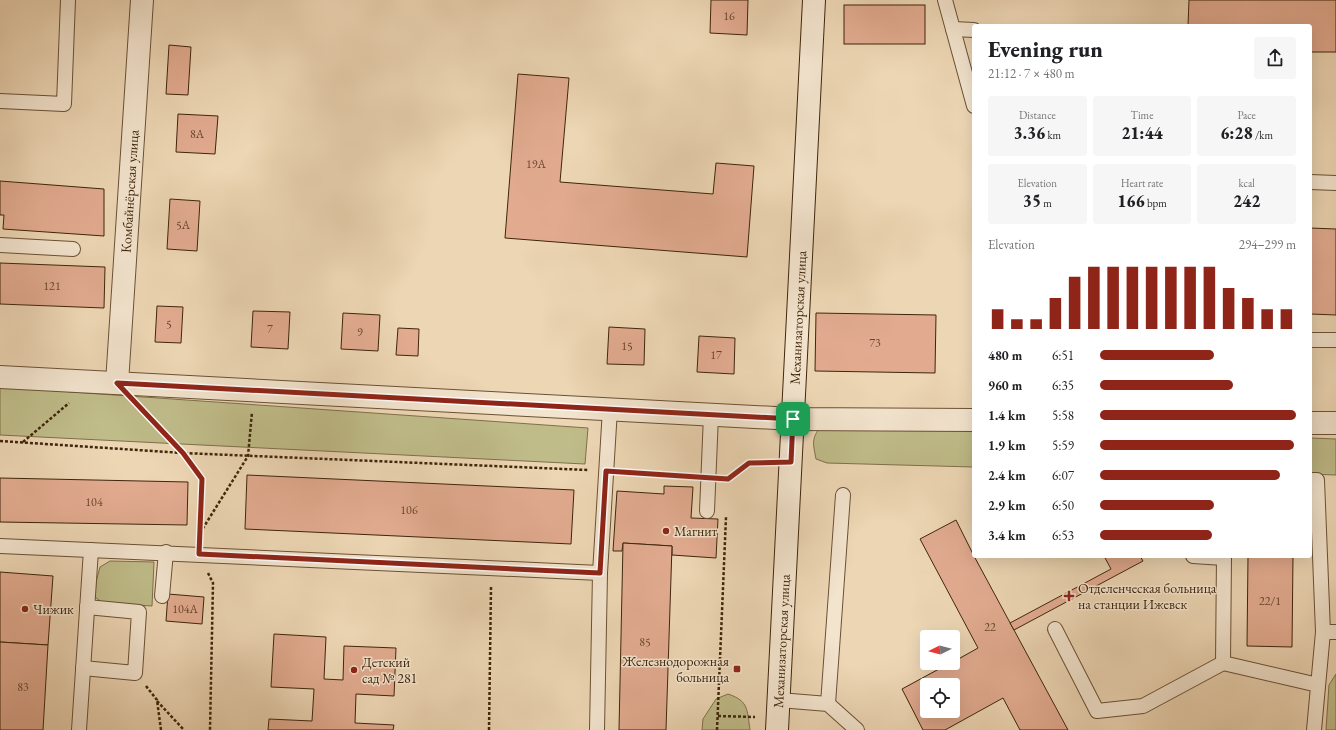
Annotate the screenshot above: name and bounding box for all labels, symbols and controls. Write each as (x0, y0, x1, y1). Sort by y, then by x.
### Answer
house number: 16 (723, 8, 735, 24)
text: Evening run (988, 35, 1103, 64)
button: share (1254, 37, 1296, 79)
text: 21:12 · 7 × 480 m (988, 65, 1075, 82)
text: Distance (1019, 108, 1056, 122)
text: Time (1131, 108, 1153, 122)
text: Pace (1237, 108, 1256, 122)
text: 3.36 (1013, 122, 1045, 144)
text: 21:44 (1121, 122, 1163, 144)
text: 6:28 (1220, 122, 1253, 144)
house number: 8А (190, 126, 205, 142)
text: km (1045, 128, 1061, 142)
text: /km (1253, 128, 1273, 142)
street label: Комбайнёрская улица (117, 129, 143, 254)
house number: 19А (526, 156, 547, 172)
text: Elevation (1018, 176, 1057, 190)
text: Heart rate (1121, 176, 1163, 190)
text: kcal (1238, 176, 1255, 190)
text: 35 (1023, 190, 1041, 212)
text: 166 (1117, 190, 1145, 212)
text: 242 (1233, 190, 1260, 212)
text: m (1041, 196, 1052, 210)
text: bpm (1145, 196, 1167, 210)
house number: 5А (176, 217, 191, 233)
text: Elevation (988, 236, 1035, 253)
text: 294–299 m (1239, 236, 1296, 253)
street label: Механизаторская улица (786, 250, 810, 385)
house number: 121 (43, 278, 61, 294)
house number: 5 (166, 316, 172, 332)
house number: 7 (267, 321, 273, 337)
house number: 9 (357, 324, 363, 340)
house number: 73 (869, 335, 881, 351)
house number: 15 (621, 338, 633, 354)
house number: 17 (710, 347, 722, 363)
text: 480 m (988, 347, 1022, 364)
text: 6:51 (1052, 347, 1074, 364)
text: 960 m (988, 377, 1022, 394)
text: 6:35 (1052, 377, 1074, 394)
pin (776, 402, 810, 436)
text: 1.4 km (988, 407, 1026, 424)
text: 5:58 (1052, 407, 1074, 424)
icon: arrive (782, 408, 804, 430)
text: 1.9 km (988, 437, 1026, 454)
text: 5:59 (1052, 437, 1074, 454)
text: 2.4 km (988, 467, 1026, 484)
text: 6:07 (1052, 467, 1074, 484)
house number: 104 (85, 494, 103, 510)
text: 2.9 km (988, 497, 1026, 514)
text: 6:50 (1052, 497, 1074, 514)
house number: 106 (400, 502, 418, 518)
place label: Магнит (674, 522, 718, 540)
marker: Магнит (661, 526, 671, 536)
text: 3.4 km (988, 527, 1026, 544)
text: 6:53 (1052, 527, 1074, 544)
street label: Механизаторская улица (769, 573, 794, 708)
place label: Отделенческая больница на станции Ижевск (1078, 579, 1217, 613)
marker: Отделенческая больница на станции Ижевск (1063, 590, 1075, 602)
house number: 22/1 (1259, 593, 1281, 609)
place label: Чижик (33, 600, 74, 618)
house number: 104А (172, 601, 198, 617)
marker: Чижик (20, 604, 30, 614)
house number: 22 (984, 619, 996, 635)
north arrow (920, 630, 960, 670)
map controls (920, 630, 960, 718)
house number: 85 (639, 634, 651, 650)
place label: Железнодорожная больница (622, 652, 729, 686)
place label: Детский сад № 281 (362, 653, 417, 687)
marker: Железнодорожная больница (732, 664, 742, 674)
marker: Детский сад № 281 (349, 665, 359, 675)
button: locate (920, 678, 960, 718)
house number: 83 (17, 679, 29, 695)

